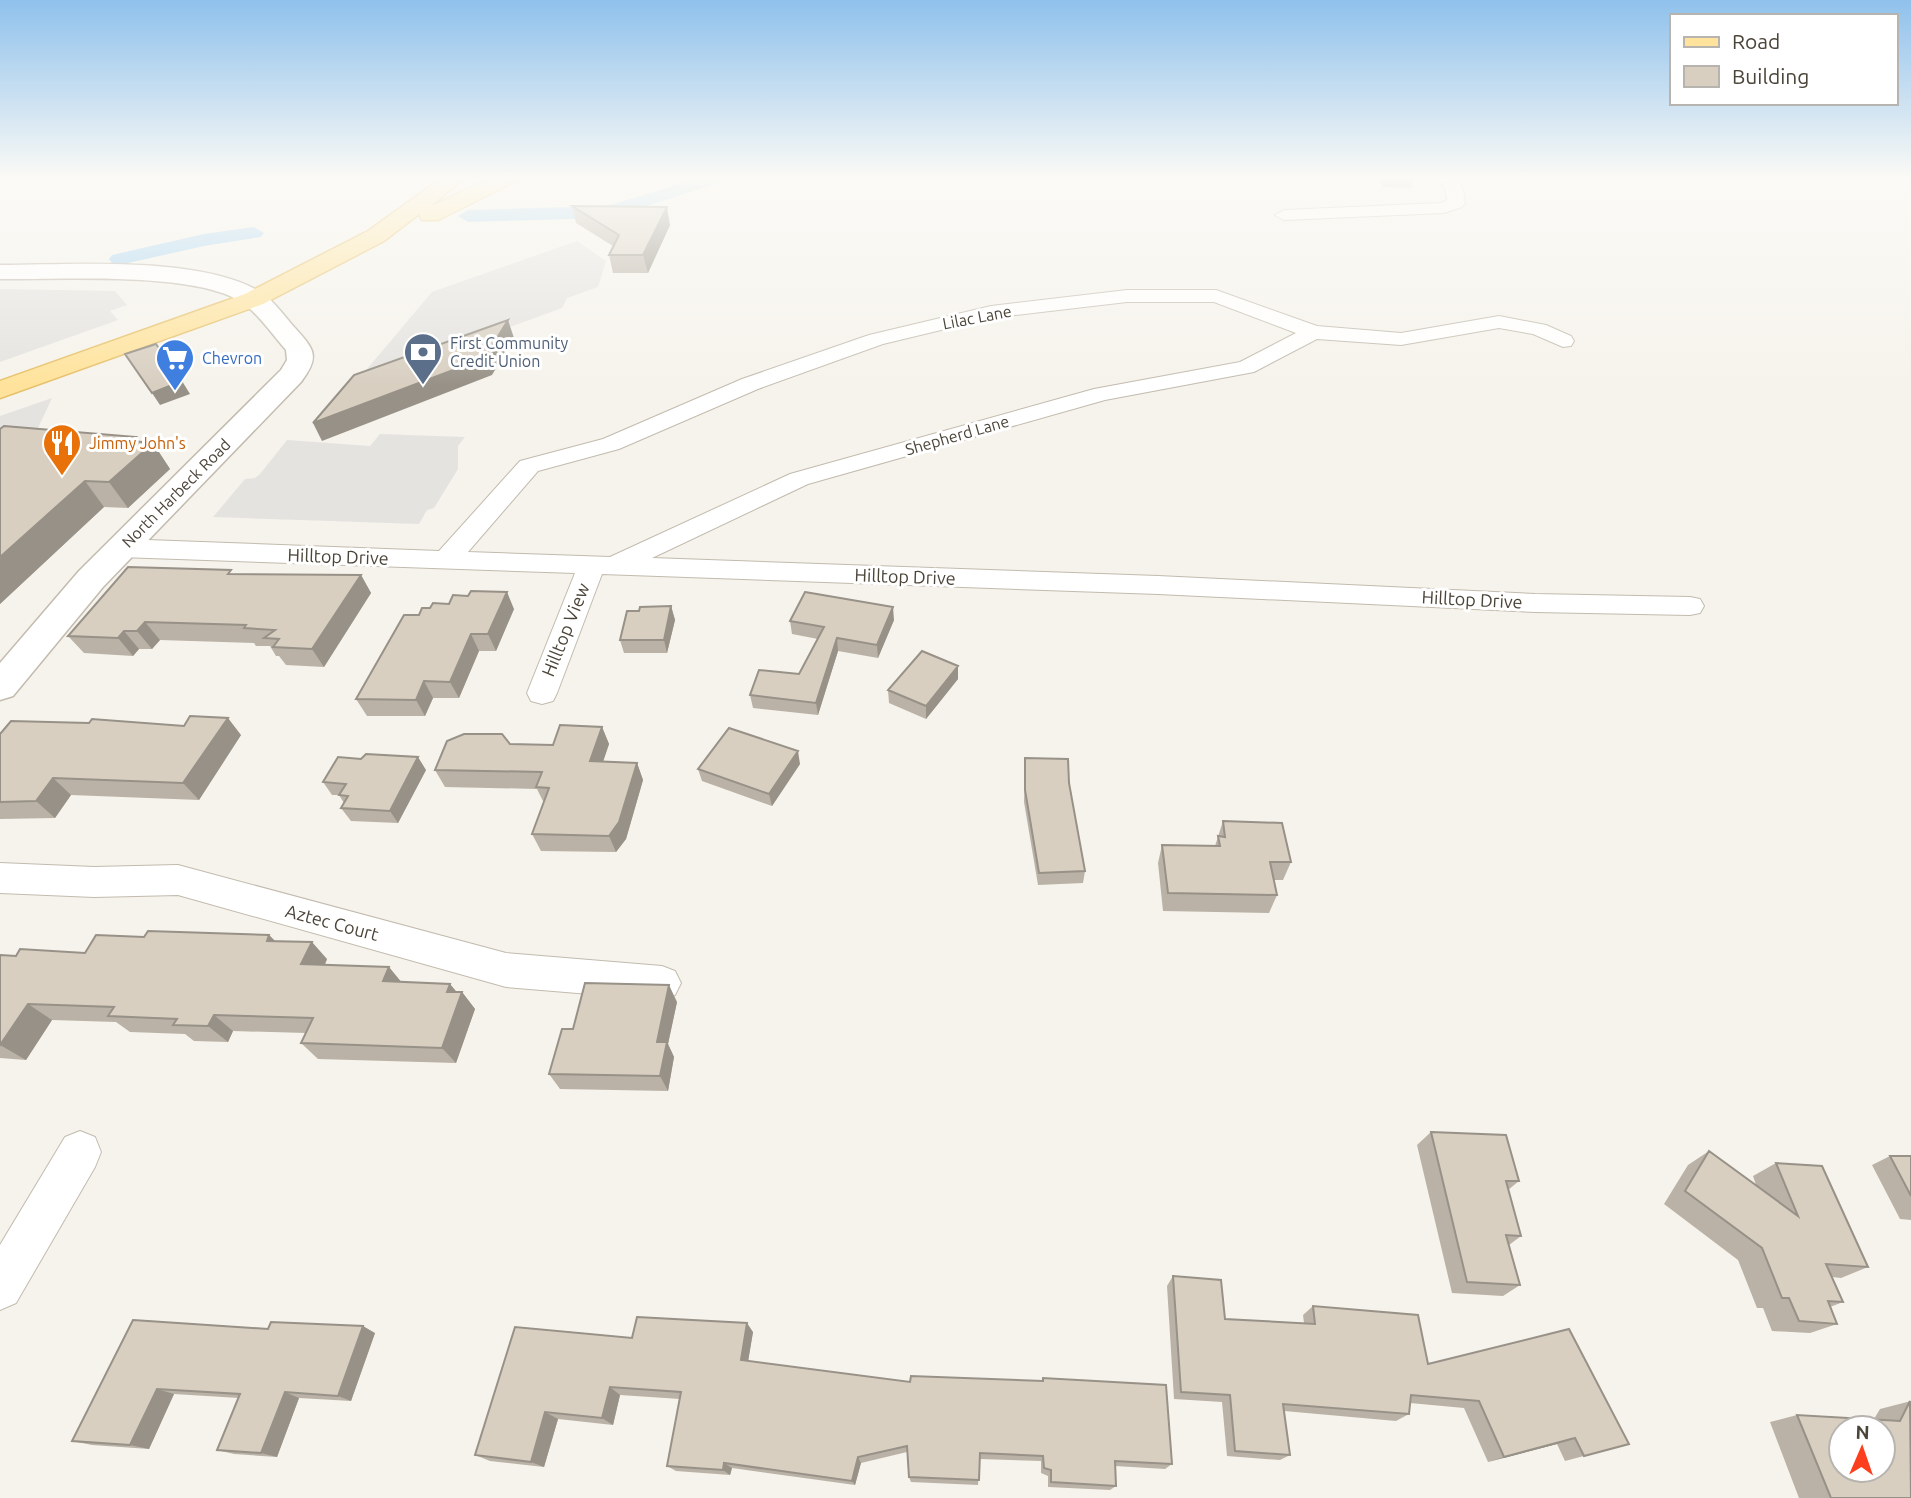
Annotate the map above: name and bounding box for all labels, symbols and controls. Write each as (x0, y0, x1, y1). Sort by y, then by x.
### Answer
legend (1670, 14, 1897, 105)
text: Road (1732, 29, 1780, 53)
text: Building (1732, 64, 1809, 88)
street label: Lilac Lane (941, 301, 1013, 333)
bank icon: First Community Credit Union (402, 331, 444, 386)
place label: First Community Credit Union (450, 334, 568, 370)
supermarket icon: Chevron (154, 337, 196, 392)
place label: Chevron (202, 349, 262, 367)
street label: Shepherd Lane (903, 412, 1011, 458)
restaurant icon: Jimmy John's (41, 422, 83, 477)
place label: Jimmy John's (89, 434, 186, 452)
street label: North Harbeck Road (118, 435, 234, 551)
street label: Hilltop Drive (287, 544, 389, 568)
street label: Hilltop Drive (854, 564, 956, 588)
street label: Hilltop View (537, 580, 593, 679)
street label: Hilltop Drive (1421, 586, 1523, 612)
street label: Aztec Court (284, 900, 381, 944)
north arrow (1827, 1414, 1897, 1484)
text: N (1855, 1421, 1870, 1443)

